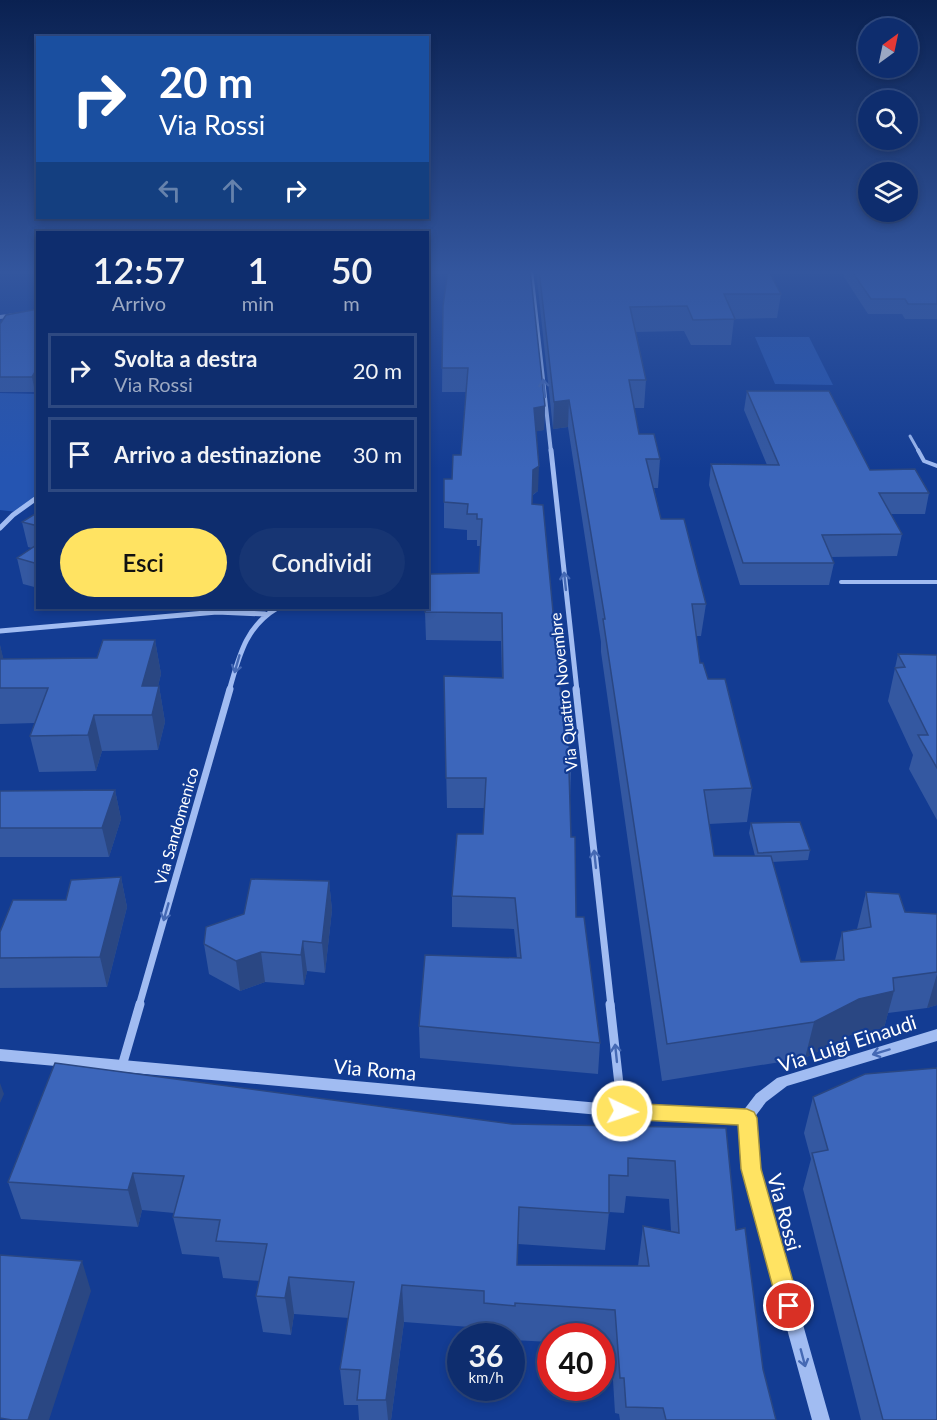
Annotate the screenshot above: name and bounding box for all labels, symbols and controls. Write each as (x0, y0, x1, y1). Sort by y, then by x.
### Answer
north arrow (858, 18, 918, 78)
map controls (858, 18, 918, 222)
text: 20 m (159, 57, 253, 107)
icon: right (60, 60, 138, 138)
button: search (858, 90, 918, 150)
text: Via Rossi (159, 108, 265, 141)
button: layers (858, 162, 918, 222)
icon: left (153, 174, 186, 207)
icon: ahead (216, 174, 249, 207)
icon: right (279, 174, 312, 207)
text: 12:57 (93, 248, 185, 292)
text: 1 (248, 248, 268, 292)
text: 50 (331, 248, 372, 292)
text: Arrivo (112, 291, 166, 315)
text: min (242, 291, 274, 315)
text: m (343, 291, 360, 315)
text: Svolta a destra (114, 345, 257, 372)
icon: right (63, 354, 96, 387)
text: 20 m (353, 357, 402, 384)
text: Via Rossi (114, 372, 193, 396)
one-way arrow (538, 378, 549, 398)
icon: arrive (63, 438, 96, 471)
text: Arrivo a destinazione (114, 441, 321, 468)
text: 30 m (353, 441, 402, 468)
button: Esci (60, 528, 227, 597)
button: Condividi (239, 528, 405, 597)
one-way arrow (559, 572, 570, 592)
street label: Via Quattro Novembre (545, 612, 581, 772)
one-way arrow (231, 654, 242, 673)
street label: Via Sandomenico (150, 765, 202, 887)
one-way arrow (589, 849, 600, 869)
one-way arrow (160, 902, 171, 921)
street label: Via Luigi Einaudi (775, 1009, 919, 1077)
one-way arrow (610, 1043, 621, 1063)
one-way arrow (872, 1047, 891, 1058)
street label: Via Roma (333, 1053, 417, 1085)
position arrow (590, 1079, 654, 1143)
street label: Via Rossi (763, 1171, 807, 1253)
pin (763, 1280, 814, 1331)
icon: arrive (772, 1289, 805, 1322)
speed limit sign: 40 (537, 1323, 615, 1401)
text: 36 (469, 1337, 503, 1373)
one-way arrow (798, 1348, 809, 1367)
text: km/h (468, 1368, 504, 1386)

